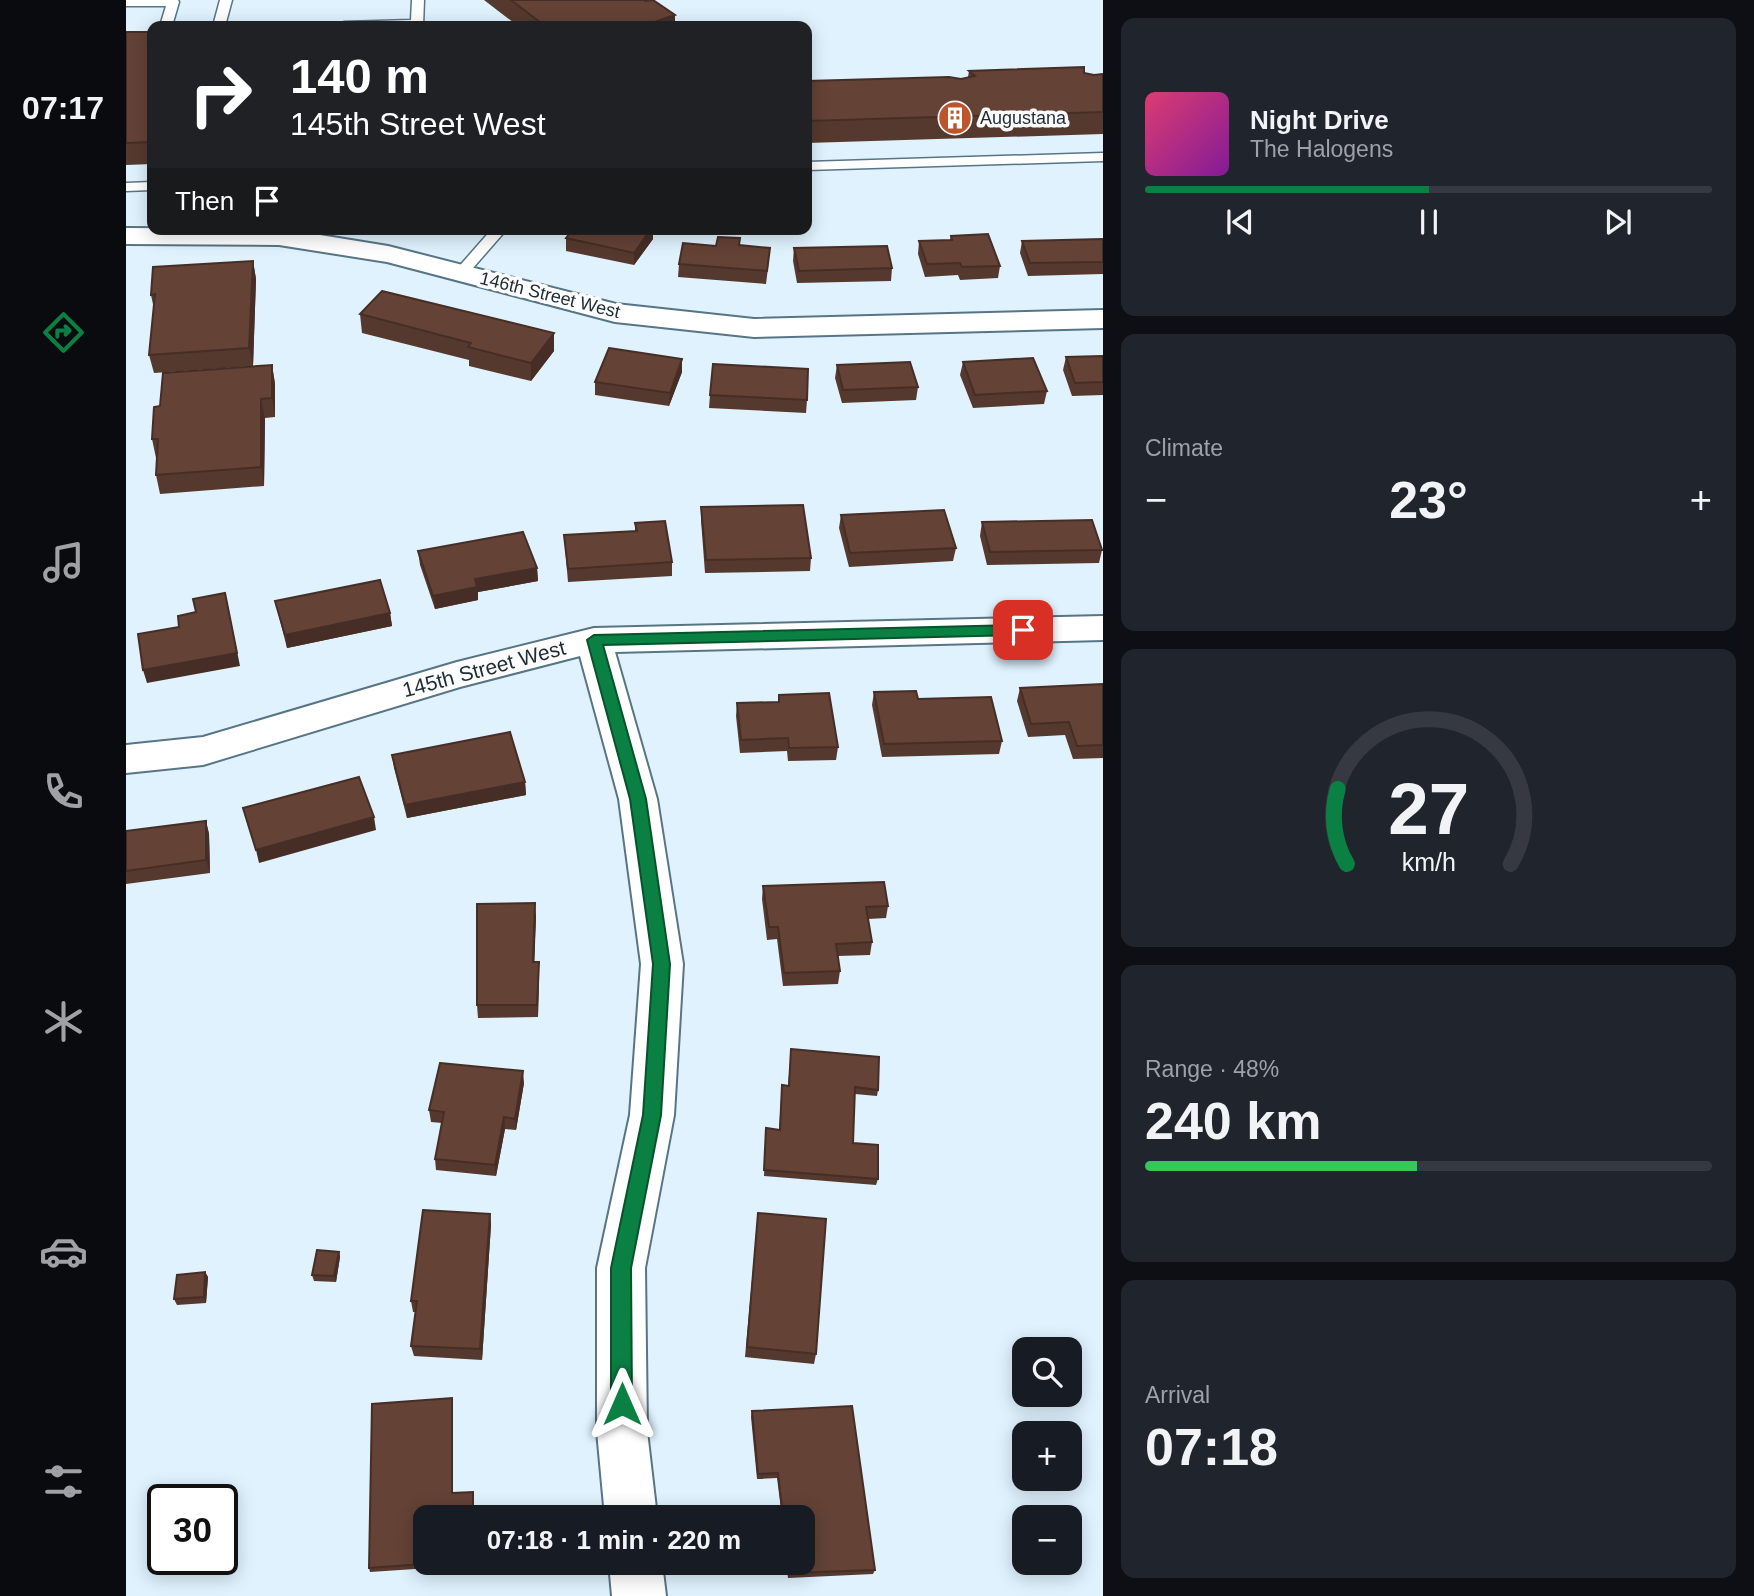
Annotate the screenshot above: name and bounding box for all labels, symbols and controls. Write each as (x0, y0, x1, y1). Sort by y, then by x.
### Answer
icon: right (175, 49, 266, 140)
text: 140 m (290, 49, 429, 103)
text: 07:17 (22, 90, 104, 126)
building icon: Augustana (936, 99, 974, 137)
text: Night Drive (1250, 105, 1389, 135)
text: 145th Street West (290, 106, 546, 142)
place label: Augustana (980, 108, 1067, 128)
text: The Halogens (1250, 136, 1393, 162)
icon: arrive (248, 182, 286, 220)
text: Then (175, 186, 234, 216)
icon: previous (1221, 203, 1259, 241)
icon: pause (1410, 203, 1448, 241)
icon: next (1599, 203, 1637, 241)
street label: 146th Street West (478, 268, 622, 322)
icon: directions (39, 308, 88, 357)
text: Climate (1145, 435, 1223, 461)
text: 23° (1389, 471, 1468, 529)
text: − (1145, 479, 1167, 521)
text: + (1690, 479, 1712, 521)
icon: music (39, 538, 88, 587)
pin (993, 600, 1053, 660)
icon: arrive (1004, 611, 1042, 649)
street label: 145th Street West (400, 636, 568, 701)
icon: phone (39, 767, 88, 816)
text: 27 (1388, 768, 1469, 849)
text: km/h (1401, 848, 1456, 876)
icon: climate (39, 997, 88, 1046)
text: Range · 48% (1145, 1056, 1279, 1082)
text: 240 km (1145, 1092, 1321, 1150)
icon: car (39, 1227, 88, 1276)
map controls (1012, 1337, 1082, 1575)
button: search (1012, 1337, 1082, 1407)
position arrow (585, 1367, 659, 1441)
text: Arrival (1145, 1382, 1210, 1408)
text: 07:18 (1145, 1418, 1278, 1476)
button: + (1012, 1421, 1082, 1491)
icon: filters (39, 1457, 88, 1506)
speed limit sign: 30 (147, 1484, 238, 1575)
button: − (1012, 1505, 1082, 1575)
text: 07:18 · 1 min · 220 m (487, 1525, 741, 1555)

